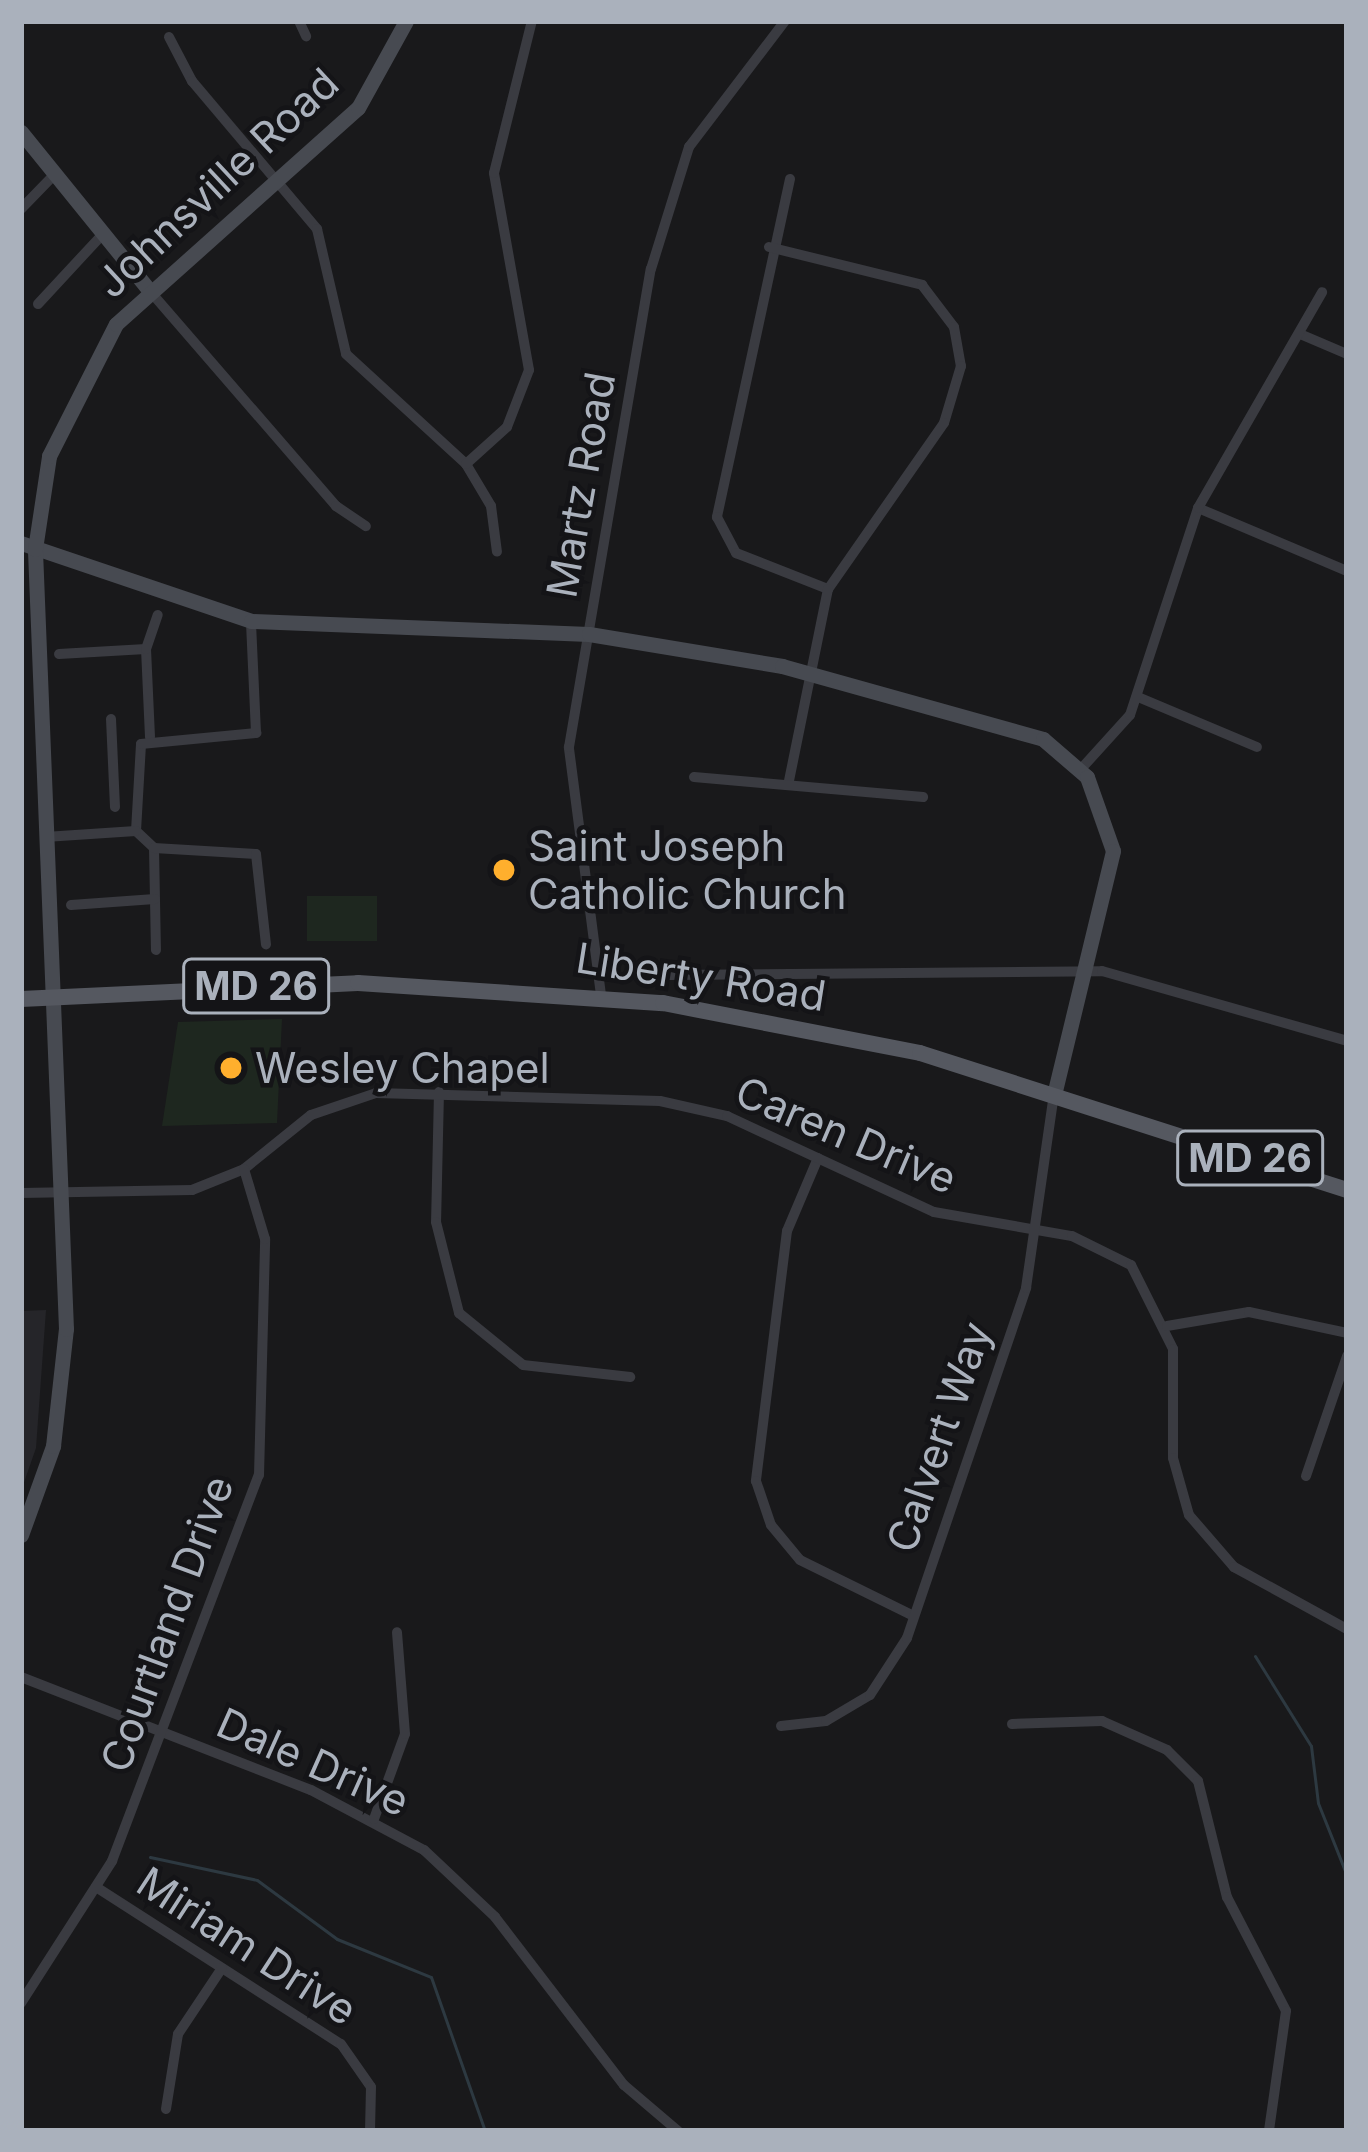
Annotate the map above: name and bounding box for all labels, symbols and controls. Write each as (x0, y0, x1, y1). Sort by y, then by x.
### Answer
street label: Johnsville Road (85, 58, 349, 308)
street label: Martz Road (536, 368, 626, 602)
place label: Saint Joseph Catholic Church (528, 821, 846, 920)
marker: Saint Joseph Catholic Church (491, 857, 517, 883)
street label: Liberty Road (573, 932, 829, 1022)
road number: MD 26 (181, 953, 331, 1019)
place label: Wesley Chapel (255, 1043, 550, 1093)
marker: Wesley Chapel (218, 1055, 244, 1081)
street label: Caren Drive (728, 1066, 964, 1204)
road number: MD 26 (1175, 1125, 1325, 1191)
street label: Calvert Way (876, 1315, 1002, 1559)
street label: Courtland Drive (90, 1469, 244, 1779)
street label: Dale Drive (209, 1697, 417, 1827)
street label: Miriam Drive (128, 1856, 366, 2036)

